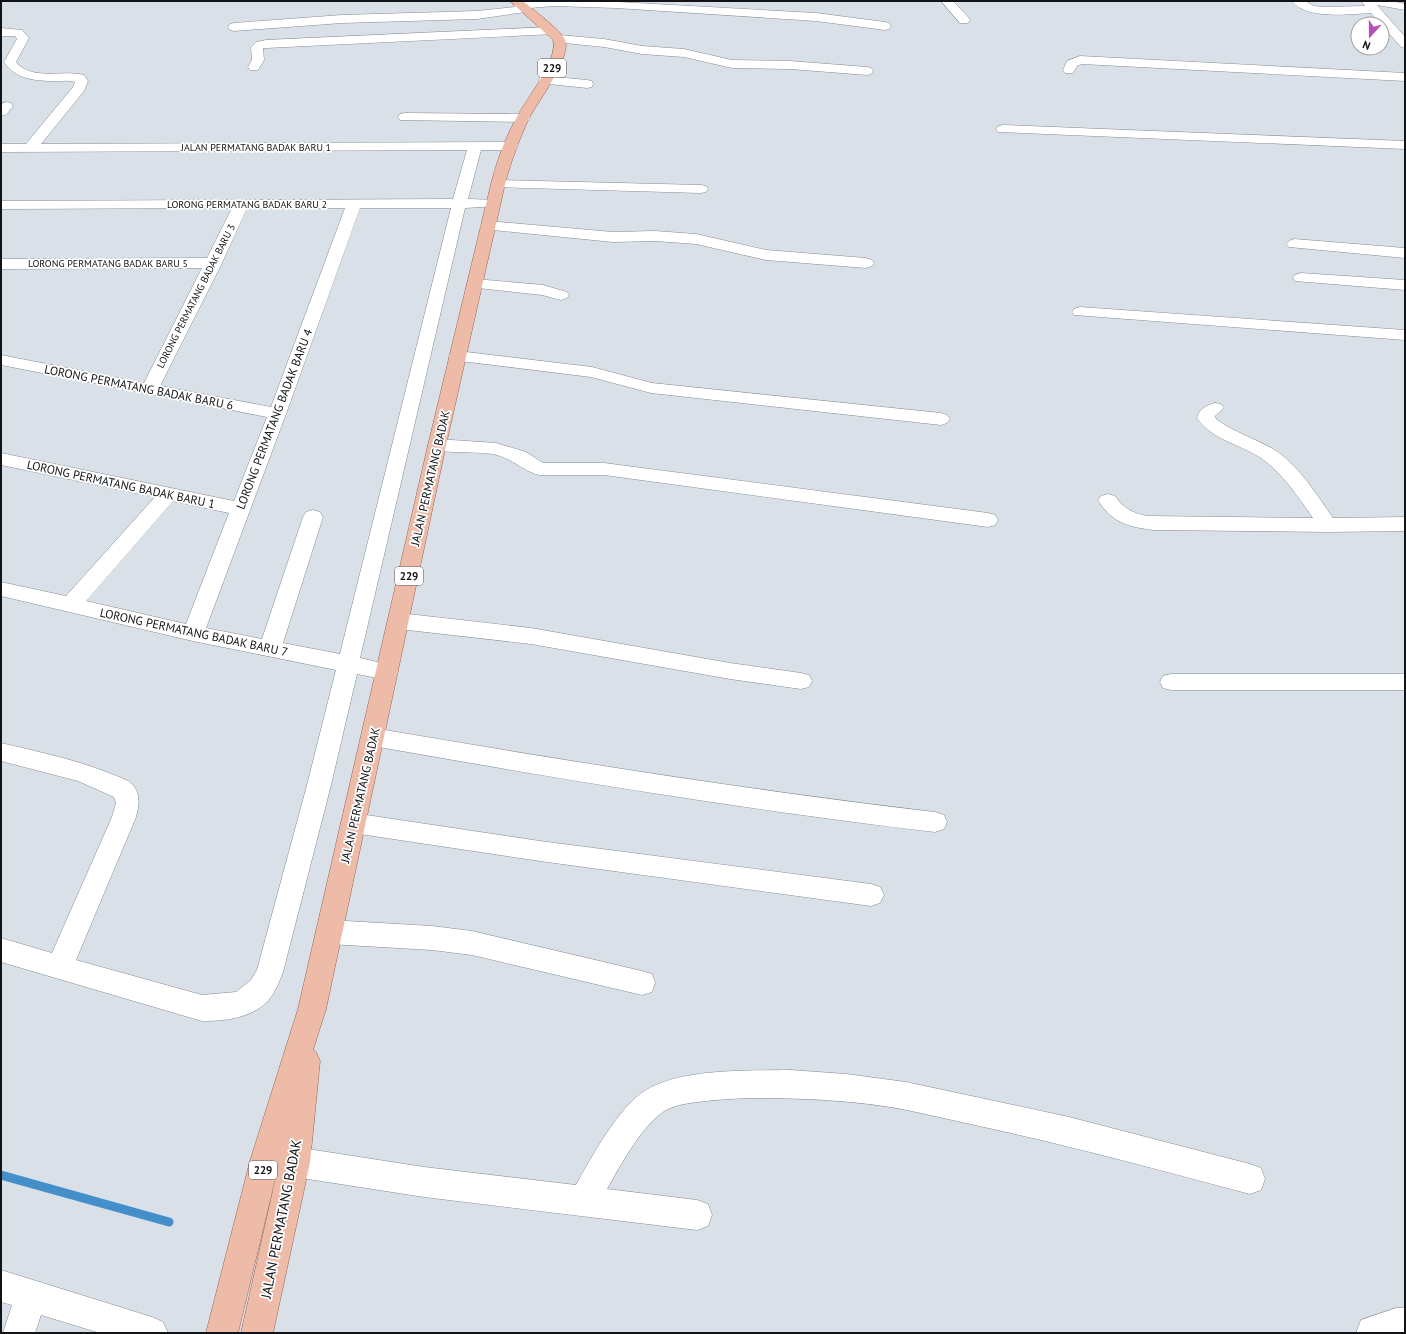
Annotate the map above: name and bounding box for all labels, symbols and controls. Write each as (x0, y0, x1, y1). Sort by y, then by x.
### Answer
north arrow (1350, 16, 1390, 56)
text: N (1361, 38, 1372, 53)
road number: 229 (538, 59, 566, 77)
street label: JALAN PERMATANG BADAK BARU 1 (180, 141, 331, 154)
street label: LORONG PERMATANG BADAK BARU 2 (167, 198, 327, 211)
street label: LORONG PERMATANG BADAK BARU 3 (154, 222, 238, 370)
street label: LORONG PERMATANG BADAK BARU 5 (28, 257, 188, 270)
street label: LORONG PERMATANG BADAK BARU 4 (233, 326, 316, 511)
street label: LORONG PERMATANG BADAK BARU 6 (43, 361, 235, 413)
street label: JALAN PERMATANG BADAK (407, 409, 453, 548)
street label: LORONG PERMATANG BADAK BARU 1 (26, 457, 216, 511)
road number: 229 (395, 567, 423, 585)
street label: LORONG PERMATANG BADAK BARU 7 (99, 605, 289, 659)
street label: JALAN PERMATANG BADAK (337, 726, 383, 865)
street label: JALAN PERMATANG BADAK (257, 1138, 305, 1301)
road number: 229 (249, 1161, 277, 1179)

